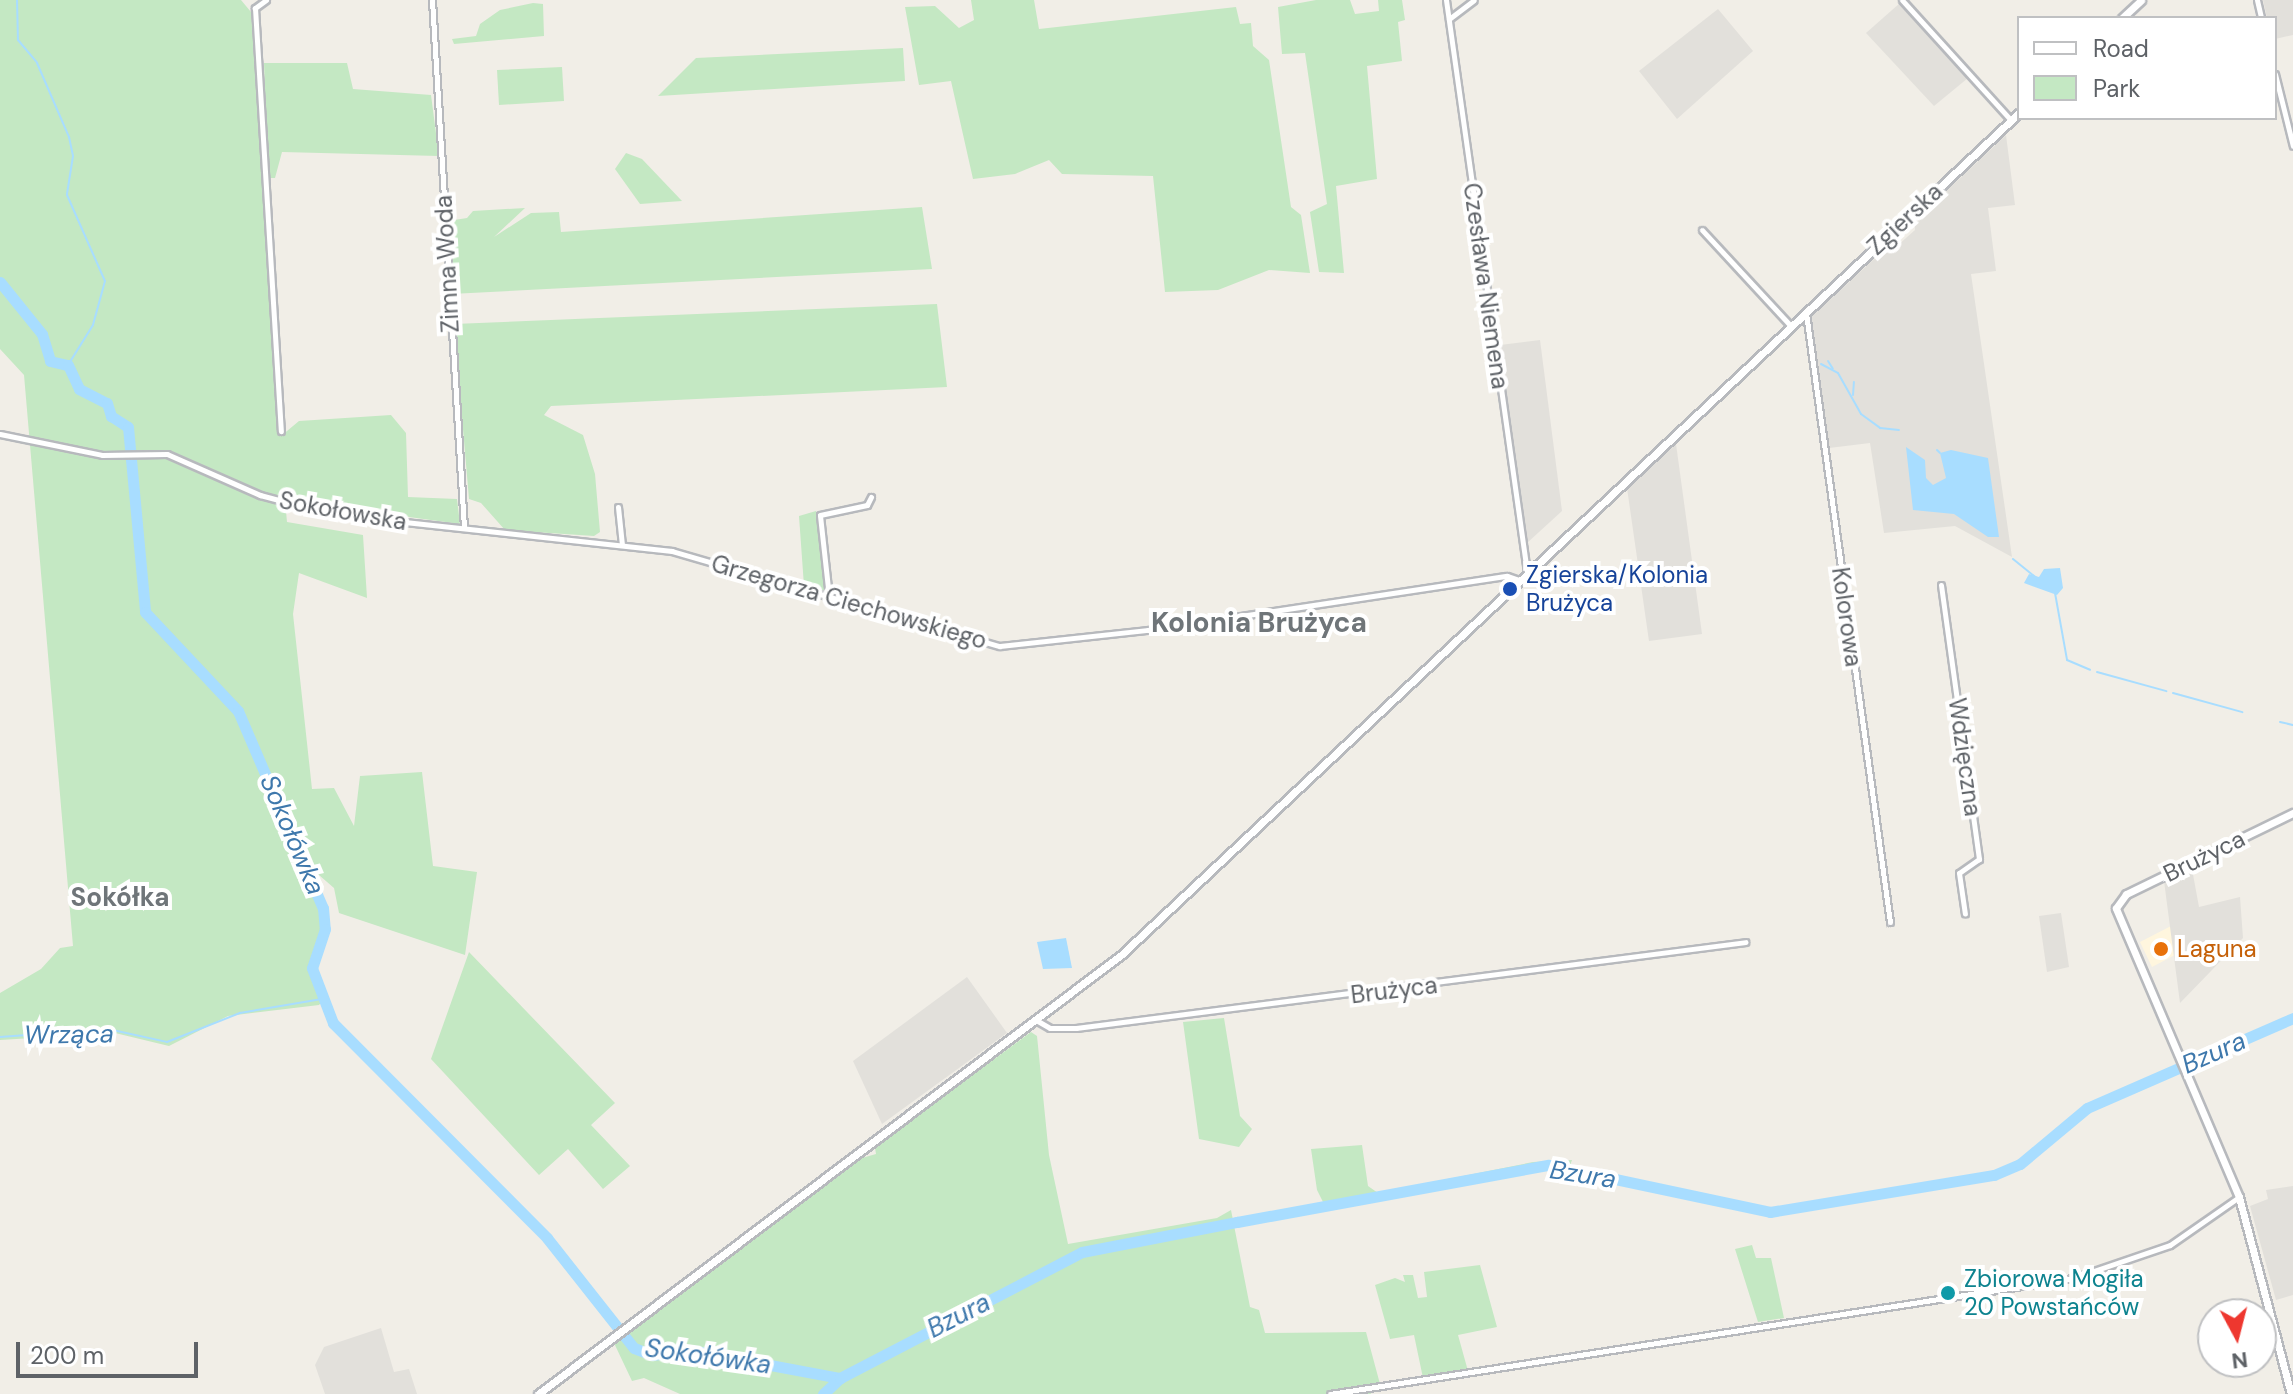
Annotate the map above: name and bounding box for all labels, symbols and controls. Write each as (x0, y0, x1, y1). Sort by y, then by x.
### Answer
legend (2017, 16, 2277, 120)
text: Road (2093, 33, 2149, 64)
text: Park (2093, 73, 2140, 104)
street label: Zgierska (1862, 177, 1948, 261)
street label: Czesława Niemena (1457, 181, 1515, 391)
street label: Zimna Woda (429, 194, 465, 334)
street label: Sokołowska (277, 486, 409, 536)
street label: Grzegorza Ciechowskiego (708, 549, 990, 655)
place label: Zgierska/Kolonia Brużyca (1526, 561, 1708, 617)
street label: Kolorowa (1826, 565, 1868, 669)
marker: Zgierska/Kolonia Brużyca (1501, 580, 1519, 598)
district label: Kolonia Brużyca (1151, 606, 1367, 640)
street label: Wdzięczna (1942, 696, 1988, 818)
water label: Sokołówka (253, 770, 331, 900)
street label: Brużyca (2159, 824, 2249, 888)
district label: Sokółka (71, 882, 169, 914)
place label: Laguna (2177, 935, 2257, 963)
marker: Laguna (2152, 940, 2170, 958)
street label: Brużyca (1349, 970, 1439, 1010)
water label: Wrząca (24, 1019, 114, 1051)
water label: Bzura (2177, 1025, 2251, 1081)
water label: Bzura (1548, 1154, 1618, 1196)
place label: Zbiorowa Mogiła 20 Powstańców (1964, 1265, 2144, 1321)
marker: Zbiorowa Mogiła 20 Powstańców (1939, 1284, 1957, 1302)
water label: Bzura (922, 1287, 996, 1345)
north arrow (2197, 1298, 2277, 1378)
scale bar (20, 1326, 202, 1376)
water label: Sokołówka (643, 1333, 773, 1381)
text: 200 m (30, 1340, 104, 1371)
text: N (2230, 1345, 2249, 1376)

